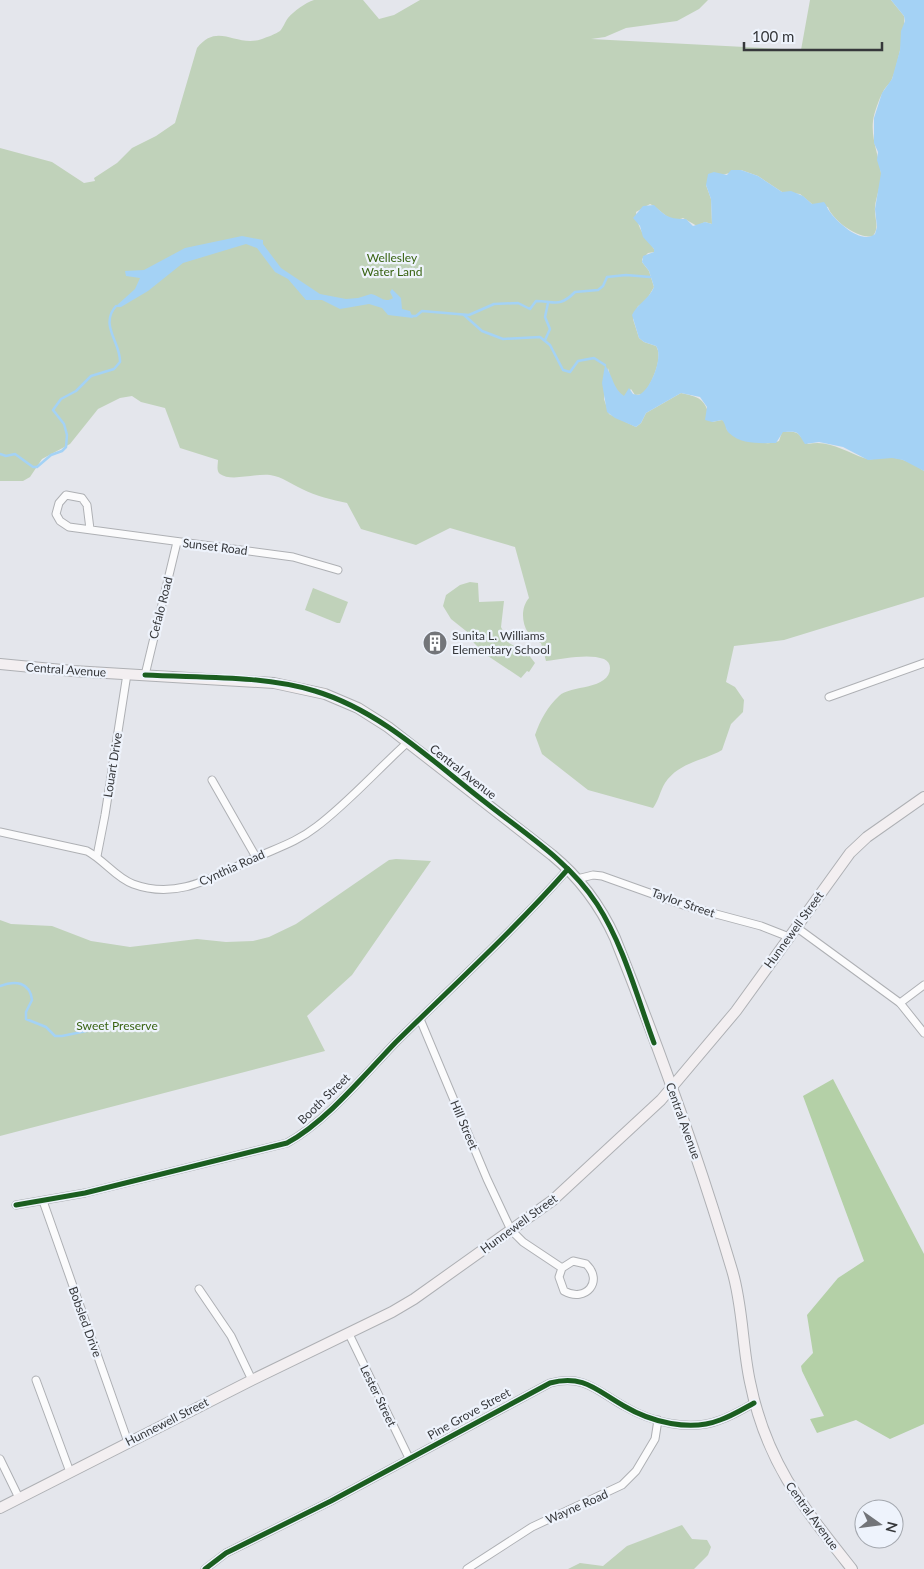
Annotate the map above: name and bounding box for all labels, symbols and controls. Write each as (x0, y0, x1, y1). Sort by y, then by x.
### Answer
scale bar (744, 20, 882, 52)
text: 100 m (752, 27, 794, 45)
park label: Wellesley Water Land (362, 250, 422, 279)
street label: Sunset Road (182, 535, 248, 558)
street label: Cefalo Road (146, 575, 175, 641)
place label: Sunita L. Williams Elementary School (452, 628, 550, 657)
building icon: Sunita L. Williams Elementary School (422, 630, 448, 656)
street label: Central Avenue (25, 659, 107, 680)
street label: Louart Drive (100, 731, 125, 798)
street label: Central Avenue (427, 741, 500, 802)
street label: Cynthia Road (197, 846, 267, 889)
street label: Taylor Street (649, 885, 718, 921)
street label: Hunnewell Street (761, 888, 827, 971)
park label: Sweet Preserve (76, 1018, 158, 1033)
street label: Booth Street (294, 1070, 353, 1127)
street label: Central Avenue (663, 1080, 704, 1161)
street label: Hill Street (447, 1098, 482, 1152)
street label: Hunnewell Street (477, 1190, 561, 1257)
street label: Bobsled Drive (66, 1285, 105, 1359)
street label: Lester Street (357, 1363, 400, 1430)
street label: Pine Grove Street (425, 1384, 513, 1443)
street label: Hunnewell Street (123, 1394, 212, 1449)
street label: Central Avenue (783, 1479, 842, 1553)
street label: Wayne Road (543, 1486, 610, 1527)
north arrow (854, 1499, 904, 1549)
text: N (883, 1520, 902, 1535)

